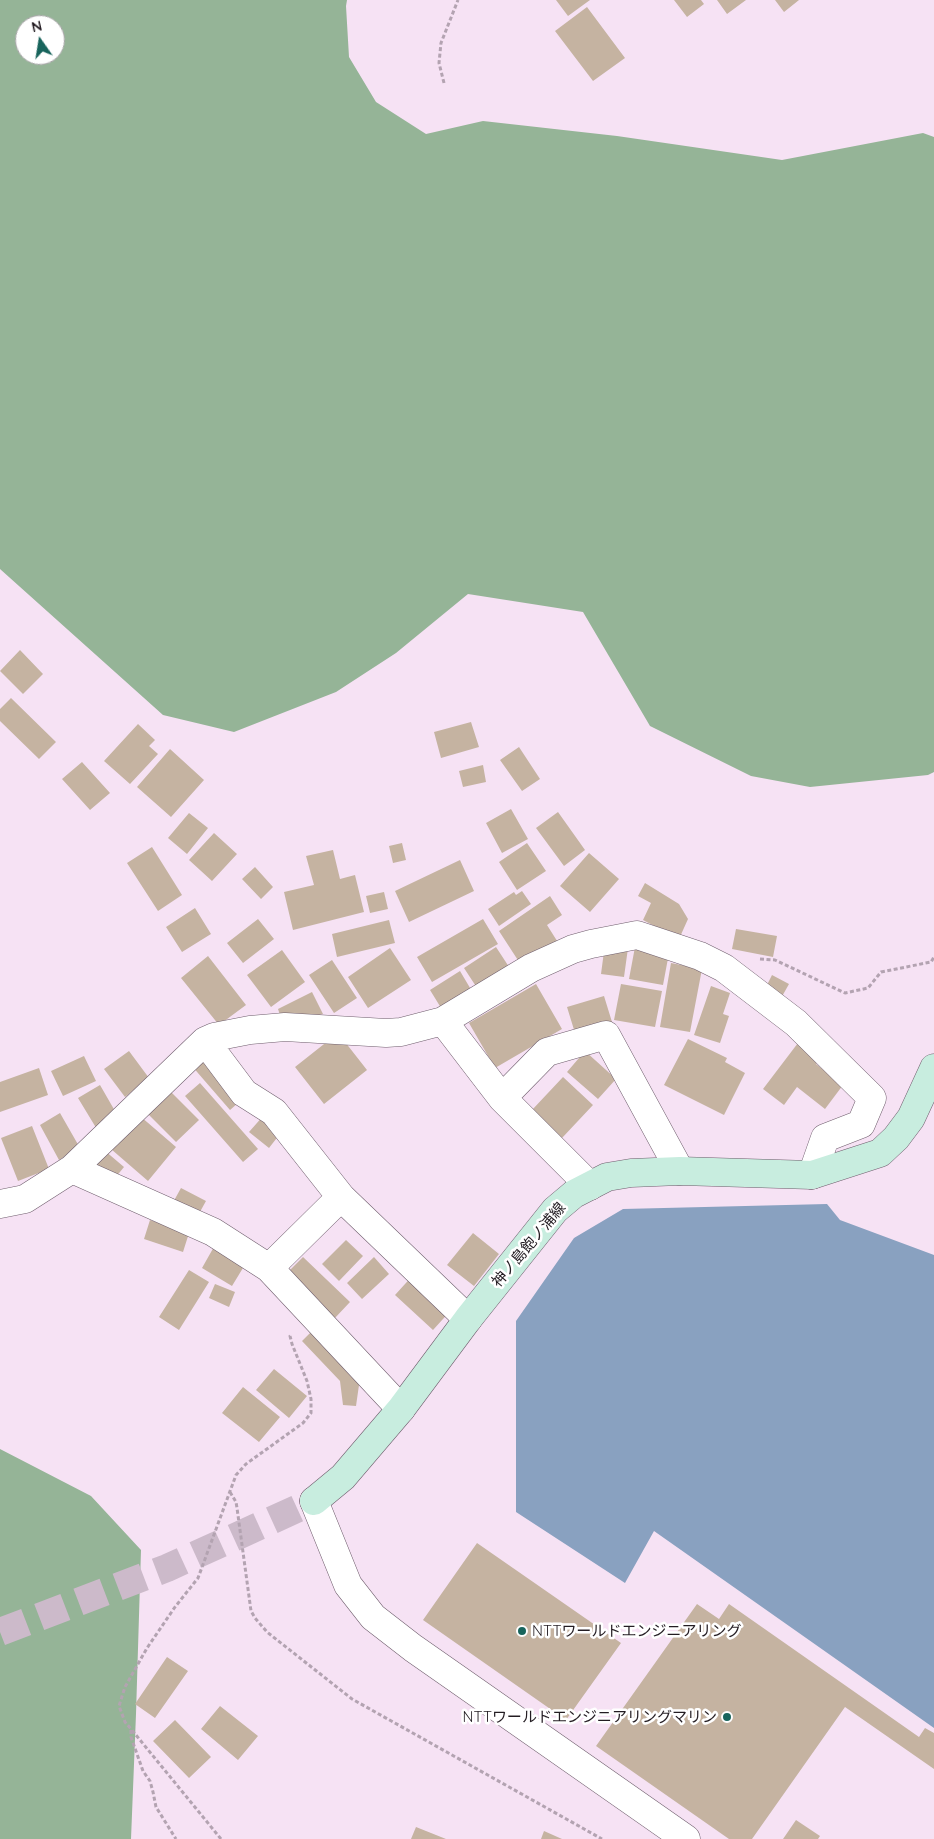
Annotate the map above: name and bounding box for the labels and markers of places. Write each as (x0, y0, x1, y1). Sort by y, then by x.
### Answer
place label: NTTワールドエンジニアリング (532, 1622, 741, 1640)
marker: NTTワールドエンジニアリング (516, 1625, 528, 1637)
place label: NTTワールドエンジニアリングマリン (463, 1708, 717, 1726)
marker: NTTワールドエンジニアリングマリン (721, 1711, 733, 1723)

